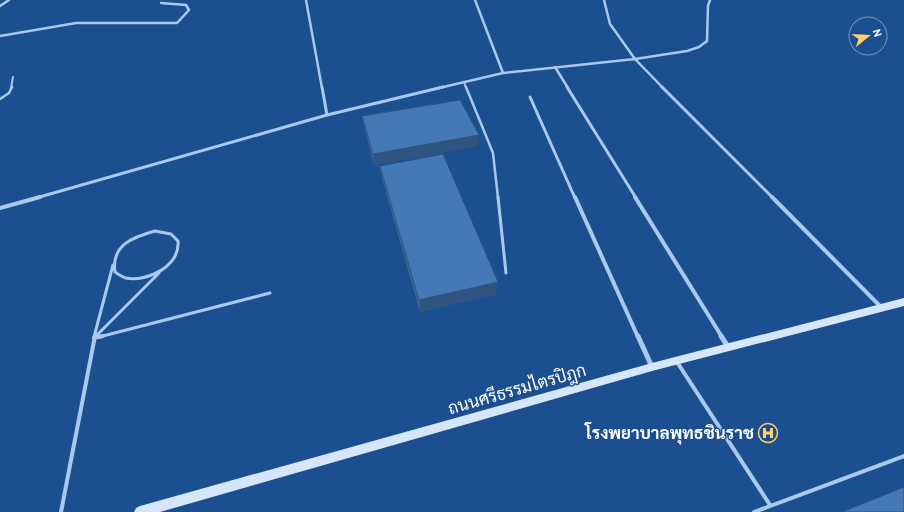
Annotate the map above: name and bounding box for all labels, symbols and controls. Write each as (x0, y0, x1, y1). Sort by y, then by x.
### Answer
north arrow (848, 16, 888, 56)
text: N (870, 27, 885, 39)
street label: ถนนศรีธรรมไตรปิฎก (445, 359, 589, 419)
place label: โรงพยาบาลพุทธชินราช (584, 422, 754, 445)
hospital icon: โรงพยาบาลพุทธชินราช (757, 422, 779, 444)

